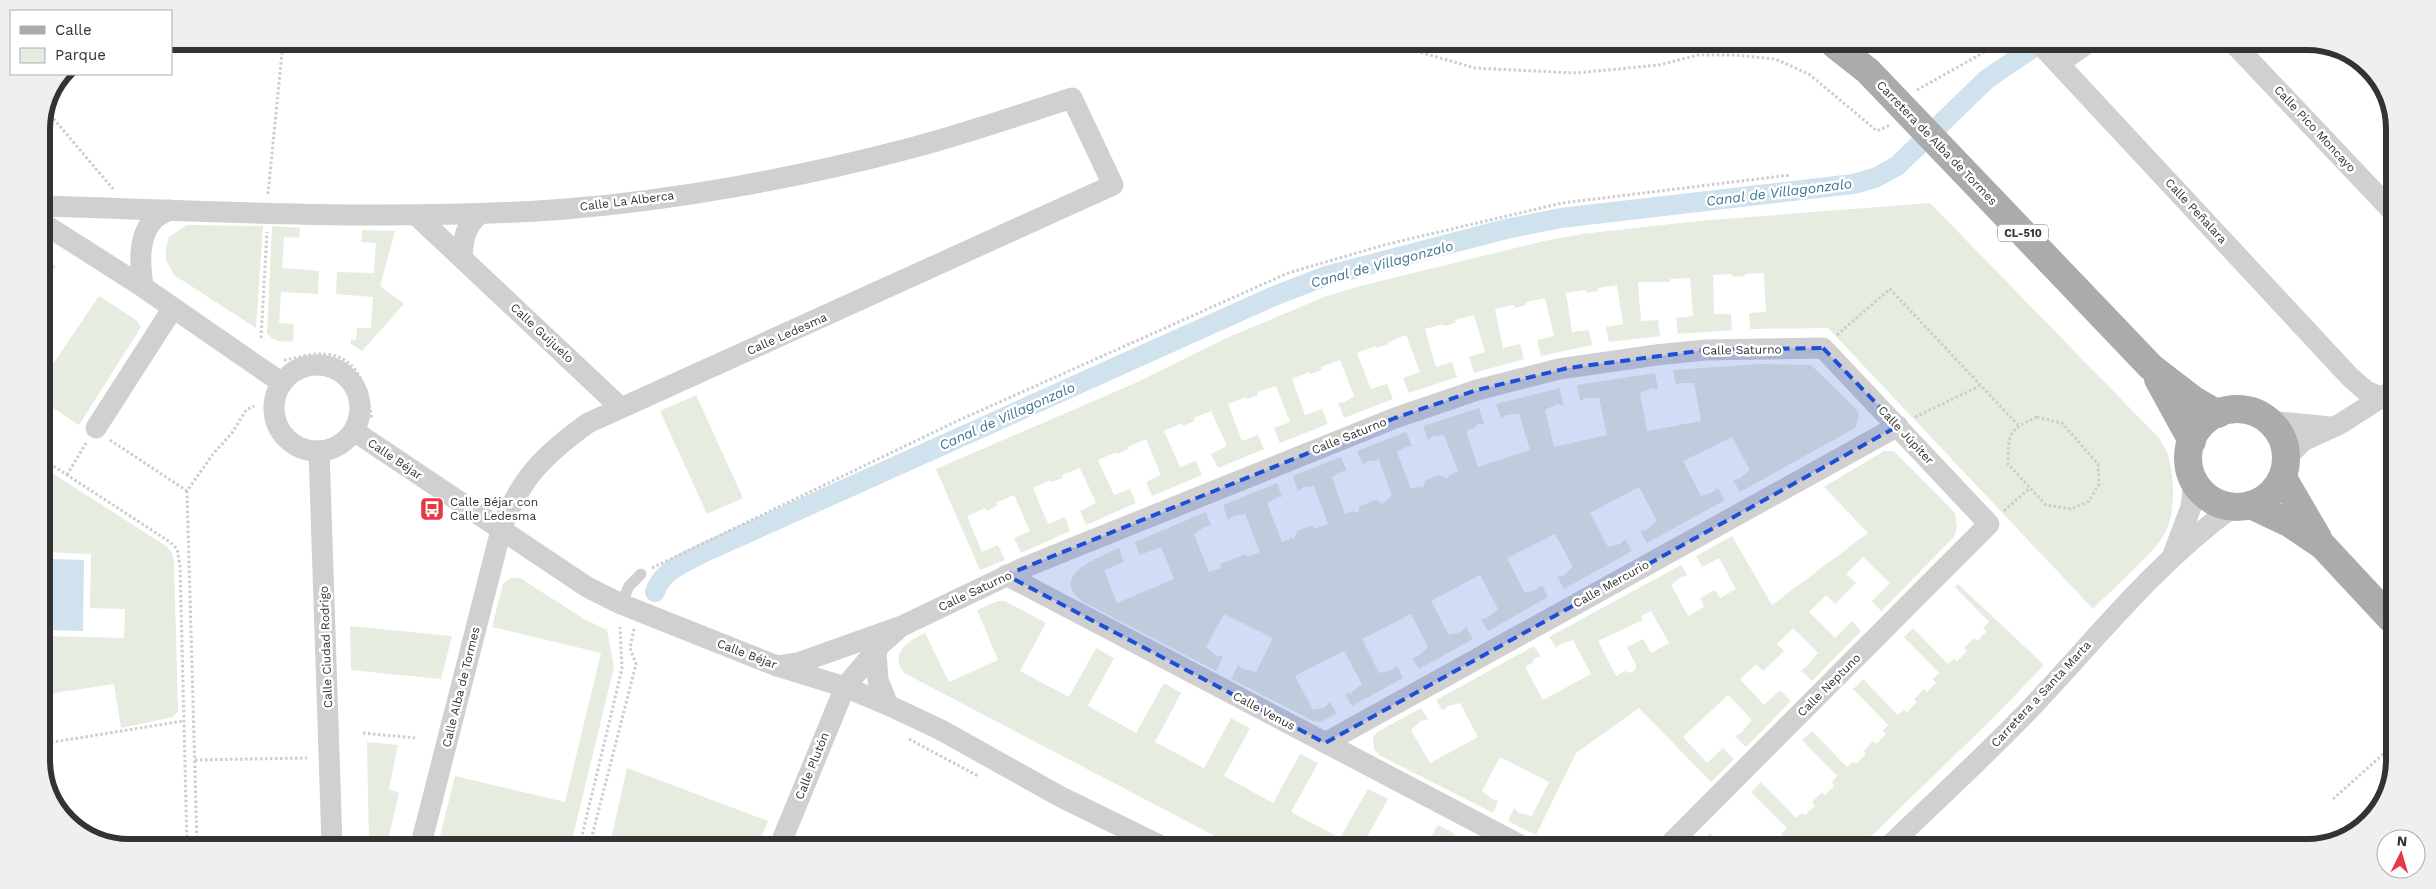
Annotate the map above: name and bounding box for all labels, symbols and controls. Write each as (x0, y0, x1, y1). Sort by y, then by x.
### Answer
legend (10, 10, 172, 75)
text: Calle (55, 21, 92, 39)
text: Parque (55, 46, 106, 64)
street label: Carretera de Alba de Tormes (1874, 78, 2000, 208)
street label: Calle Pico Moncayo (2271, 83, 2359, 175)
water label: Canal de Villagonzalo (1705, 175, 1853, 209)
street label: Calle Peñalara (2162, 176, 2230, 247)
street label: Calle La Alberca (579, 188, 675, 214)
road number: CL-510 (1998, 224, 2048, 242)
water label: Canal de Villagonzalo (1309, 237, 1455, 291)
street label: Calle Guijuelo (508, 300, 576, 366)
street label: Calle Ledesma (745, 310, 829, 358)
street label: Calle Saturno (1702, 342, 1782, 358)
water label: Canal de Villagonzalo (937, 379, 1077, 453)
street label: Calle Júpiter (1875, 403, 1937, 467)
street label: Calle Saturno (1310, 415, 1388, 457)
street label: Calle Béjar (365, 436, 425, 482)
place label: Calle Béjar con Calle Ledesma (450, 495, 538, 523)
bus stop icon: Calle Béjar con Calle Ledesma (419, 496, 445, 522)
street label: Calle Mercurio (1571, 557, 1651, 611)
street label: Calle Saturno (936, 568, 1014, 614)
street label: Calle Ciudad Rodrigo (317, 586, 335, 708)
street label: Calle Alba de Tormes (439, 625, 483, 749)
street label: Calle Béjar (715, 636, 779, 672)
street label: Carretera a Santa Marta (1988, 638, 2094, 750)
street label: Calle Neptuno (1795, 651, 1863, 719)
street label: Calle Venus (1231, 689, 1297, 733)
street label: Calle Plutón (792, 730, 832, 802)
north arrow (2376, 829, 2426, 879)
text: N (2396, 833, 2408, 849)

